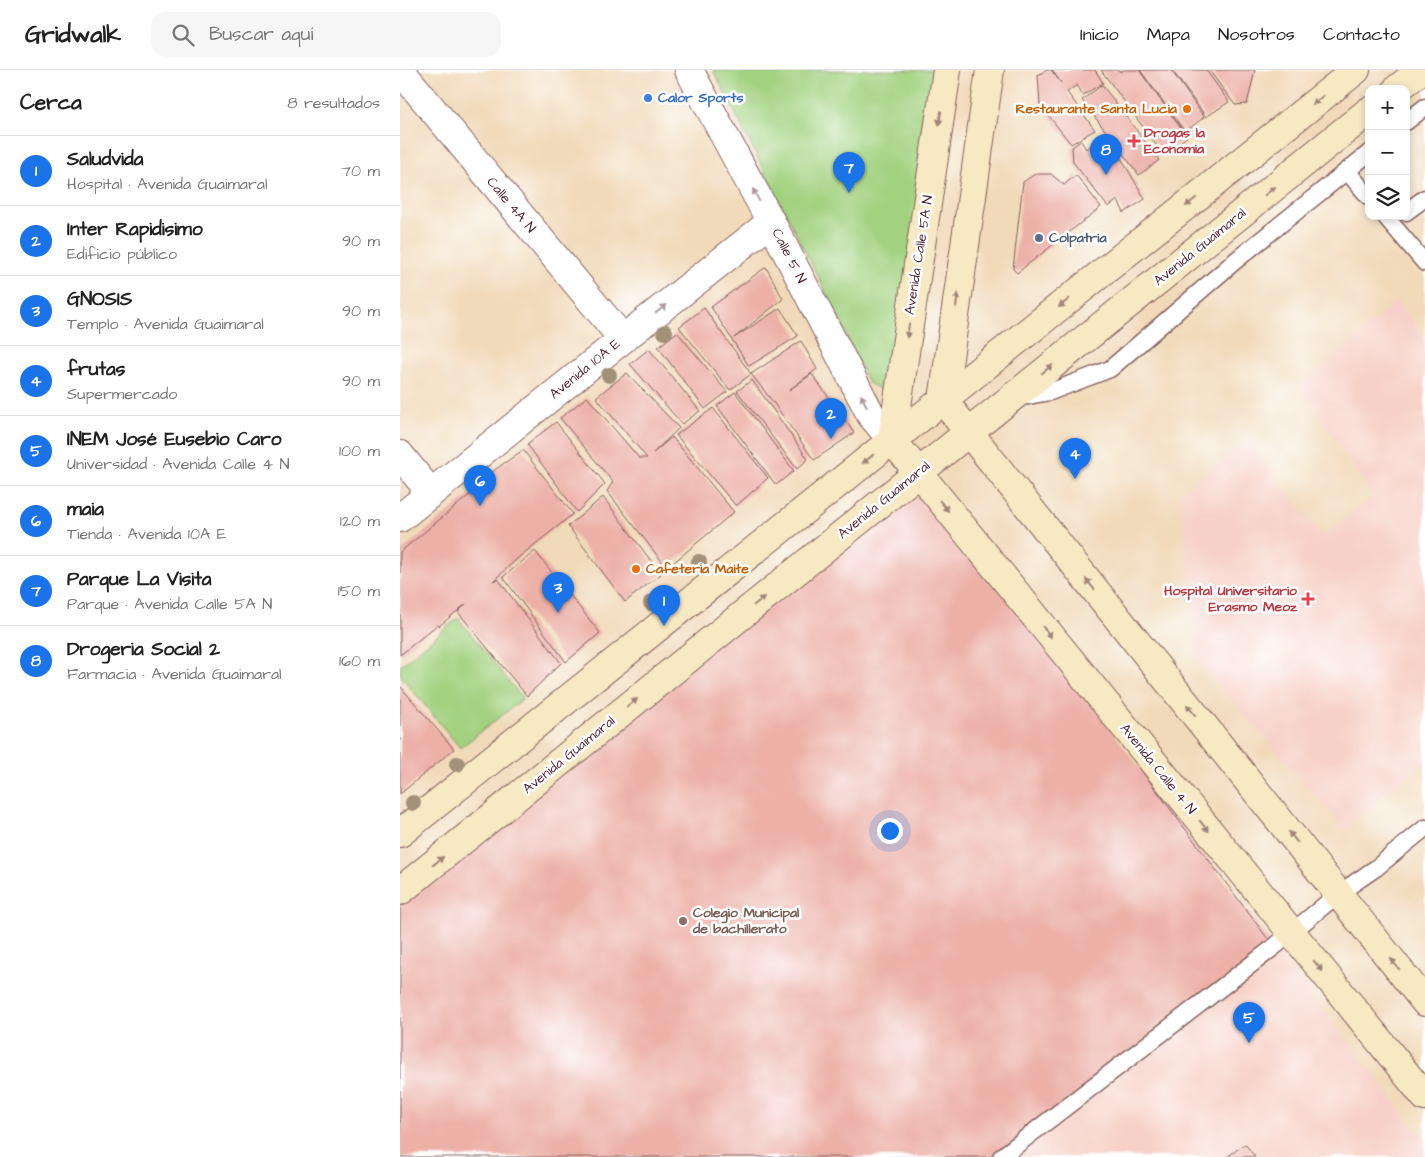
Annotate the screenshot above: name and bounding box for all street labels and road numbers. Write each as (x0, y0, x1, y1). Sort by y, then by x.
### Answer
street label: Calle 4A N (482, 173, 540, 237)
street label: Avenida Calle 5A N (900, 194, 938, 316)
street label: Avenida Guaimaral (1149, 203, 1251, 291)
street label: Calle 5 N (767, 225, 811, 287)
street label: Avenida 10A E (545, 334, 625, 404)
street label: Avenida Guaimaral (833, 456, 935, 544)
street label: Avenida Guaimaral (518, 711, 620, 799)
street label: Avenida Calle 4 N (1115, 719, 1201, 819)

